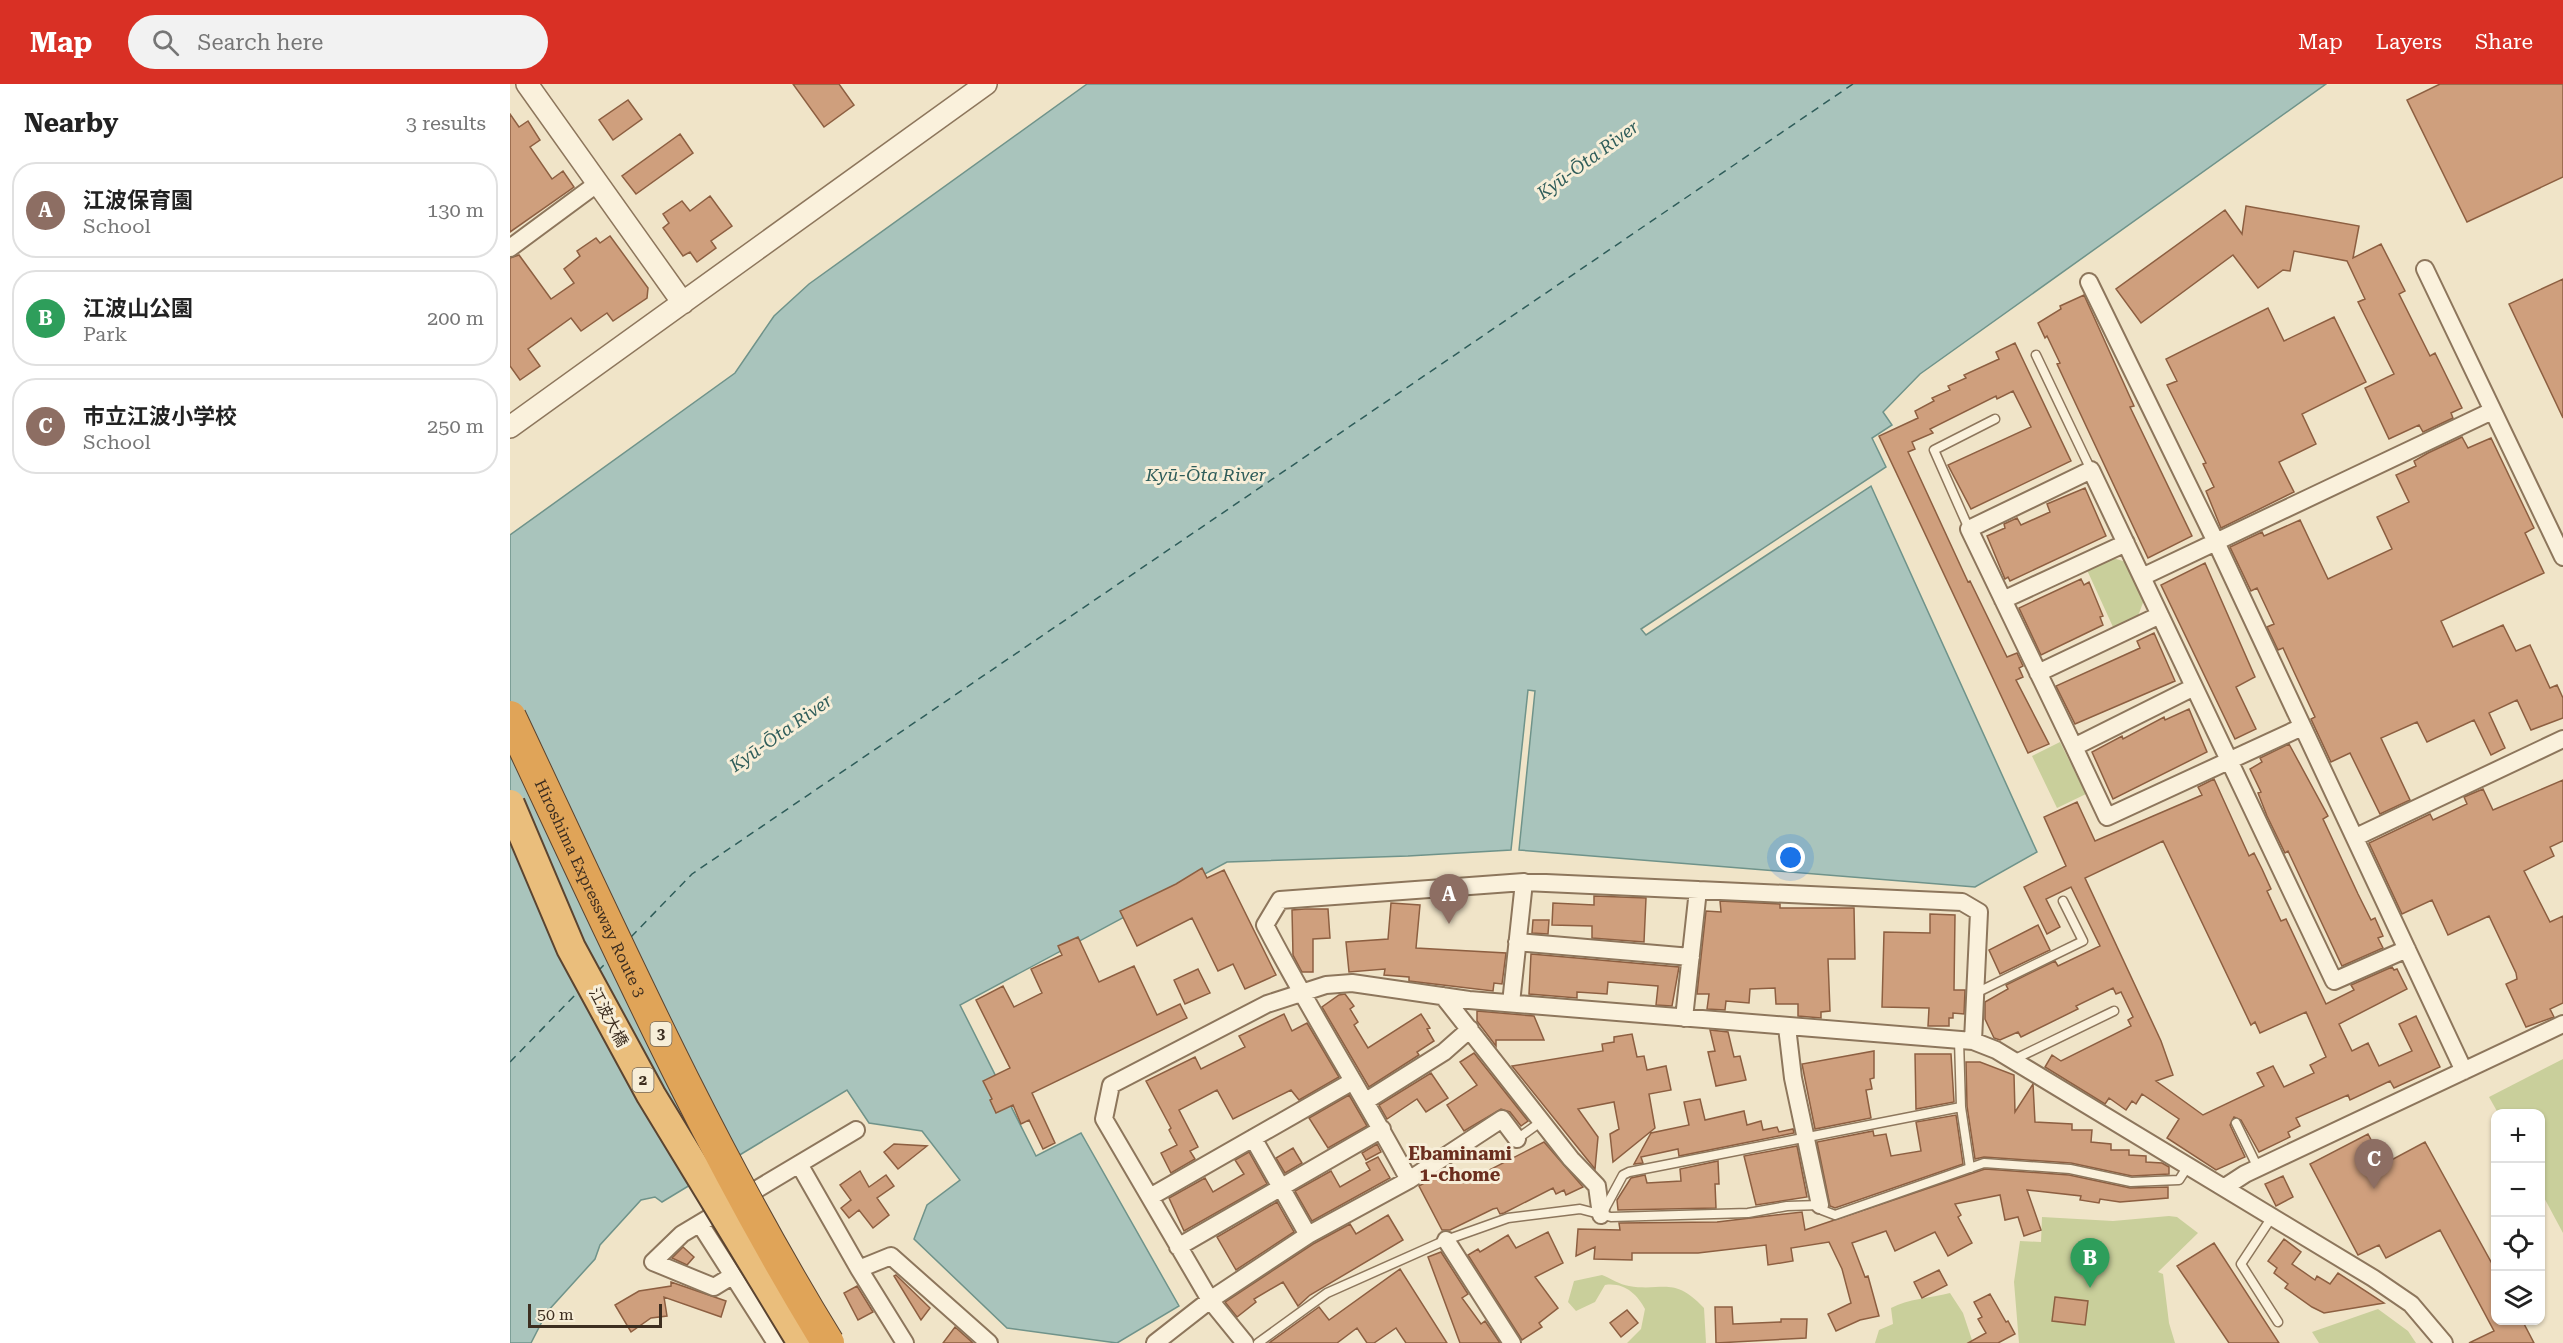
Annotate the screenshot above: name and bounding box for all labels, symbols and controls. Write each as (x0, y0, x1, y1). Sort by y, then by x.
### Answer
search box (128, 15, 548, 69)
text: Map (30, 26, 92, 59)
icon: search (149, 26, 182, 59)
text: Search here (197, 30, 323, 55)
text: Map (2298, 30, 2343, 54)
text: Layers (2376, 30, 2442, 54)
text: Share (2475, 30, 2533, 54)
text: Nearby (24, 108, 118, 138)
text: 3 results (406, 111, 486, 135)
water label: Kyū-Ōta River (1532, 115, 1643, 204)
text: 江波保育園 (83, 188, 193, 213)
text: A (38, 198, 53, 222)
text: 130 m (427, 198, 484, 222)
text: School (83, 214, 151, 238)
text: 江波山公園 (83, 296, 193, 321)
text: B (38, 306, 53, 330)
text: 200 m (427, 306, 484, 330)
text: Park (83, 322, 127, 346)
text: 市立江波小学校 (83, 404, 237, 429)
text: C (39, 414, 53, 438)
text: 250 m (427, 414, 484, 438)
text: School (83, 430, 151, 454)
water label: Kyū-Ōta River (1145, 464, 1267, 485)
water label: Kyū-Ōta River (725, 689, 836, 776)
street label: Hiroshima Expressway Route 3 (531, 776, 650, 1000)
your location (1776, 843, 1805, 872)
pin: A (1430, 874, 1468, 924)
street label: 江波大橋 (585, 985, 632, 1050)
road number: 3 (650, 1022, 672, 1046)
road number: 2 (632, 1068, 654, 1092)
map controls (2491, 1109, 2545, 1325)
button: + (2491, 1109, 2545, 1163)
pin: C (2354, 1140, 2394, 1189)
district label: Ebaminami 1-chome (1408, 1143, 1512, 1185)
button: − (2491, 1163, 2545, 1217)
button: locate (2491, 1217, 2545, 1271)
pin: B (2070, 1238, 2110, 1288)
button: layers (2491, 1271, 2545, 1325)
scale bar (528, 1301, 662, 1328)
text: 50 m (537, 1305, 574, 1324)

